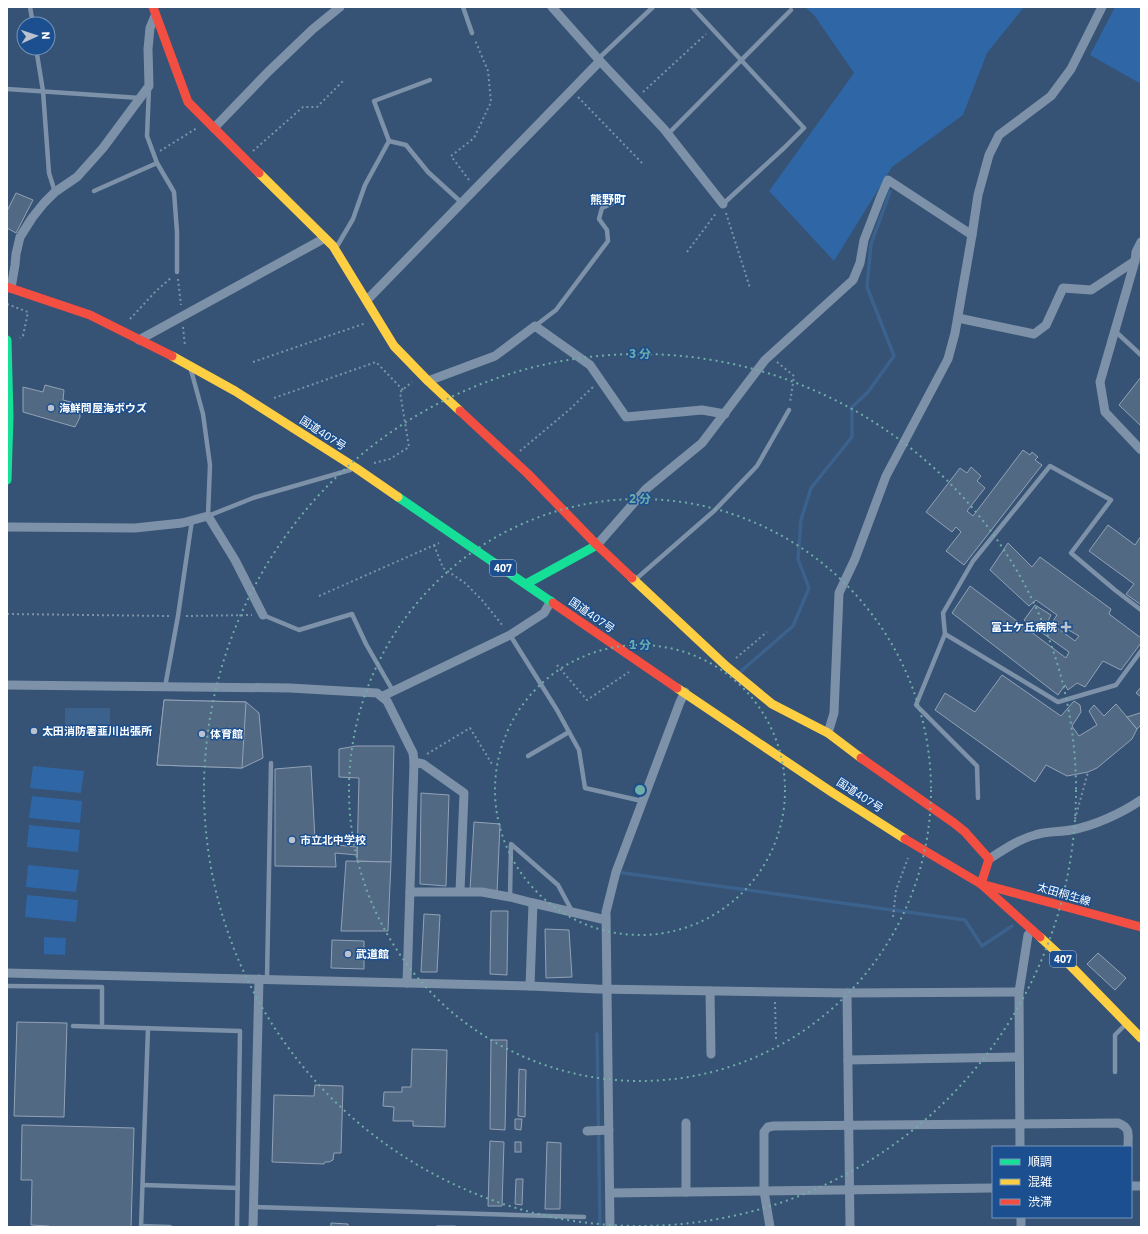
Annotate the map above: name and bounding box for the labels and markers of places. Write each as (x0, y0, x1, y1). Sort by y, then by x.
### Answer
place label: 海鮮問屋海ボウズ (59, 401, 147, 415)
marker: 海鮮問屋海ボウズ (46, 403, 56, 413)
place label: 冨士ケ丘病院 (991, 620, 1057, 634)
marker: 冨士ケ丘病院 (1060, 621, 1072, 633)
place label: 太田消防署韮川出張所 (42, 724, 152, 738)
marker: 太田消防署韮川出張所 (29, 726, 39, 736)
place label: 体育館 (210, 727, 243, 741)
marker: 体育館 (197, 729, 207, 739)
centre of rings (633, 783, 647, 797)
place label: 市立北中学校 (300, 833, 366, 847)
marker: 市立北中学校 (287, 835, 297, 845)
place label: 武道館 (356, 947, 389, 961)
marker: 武道館 (343, 949, 353, 959)

